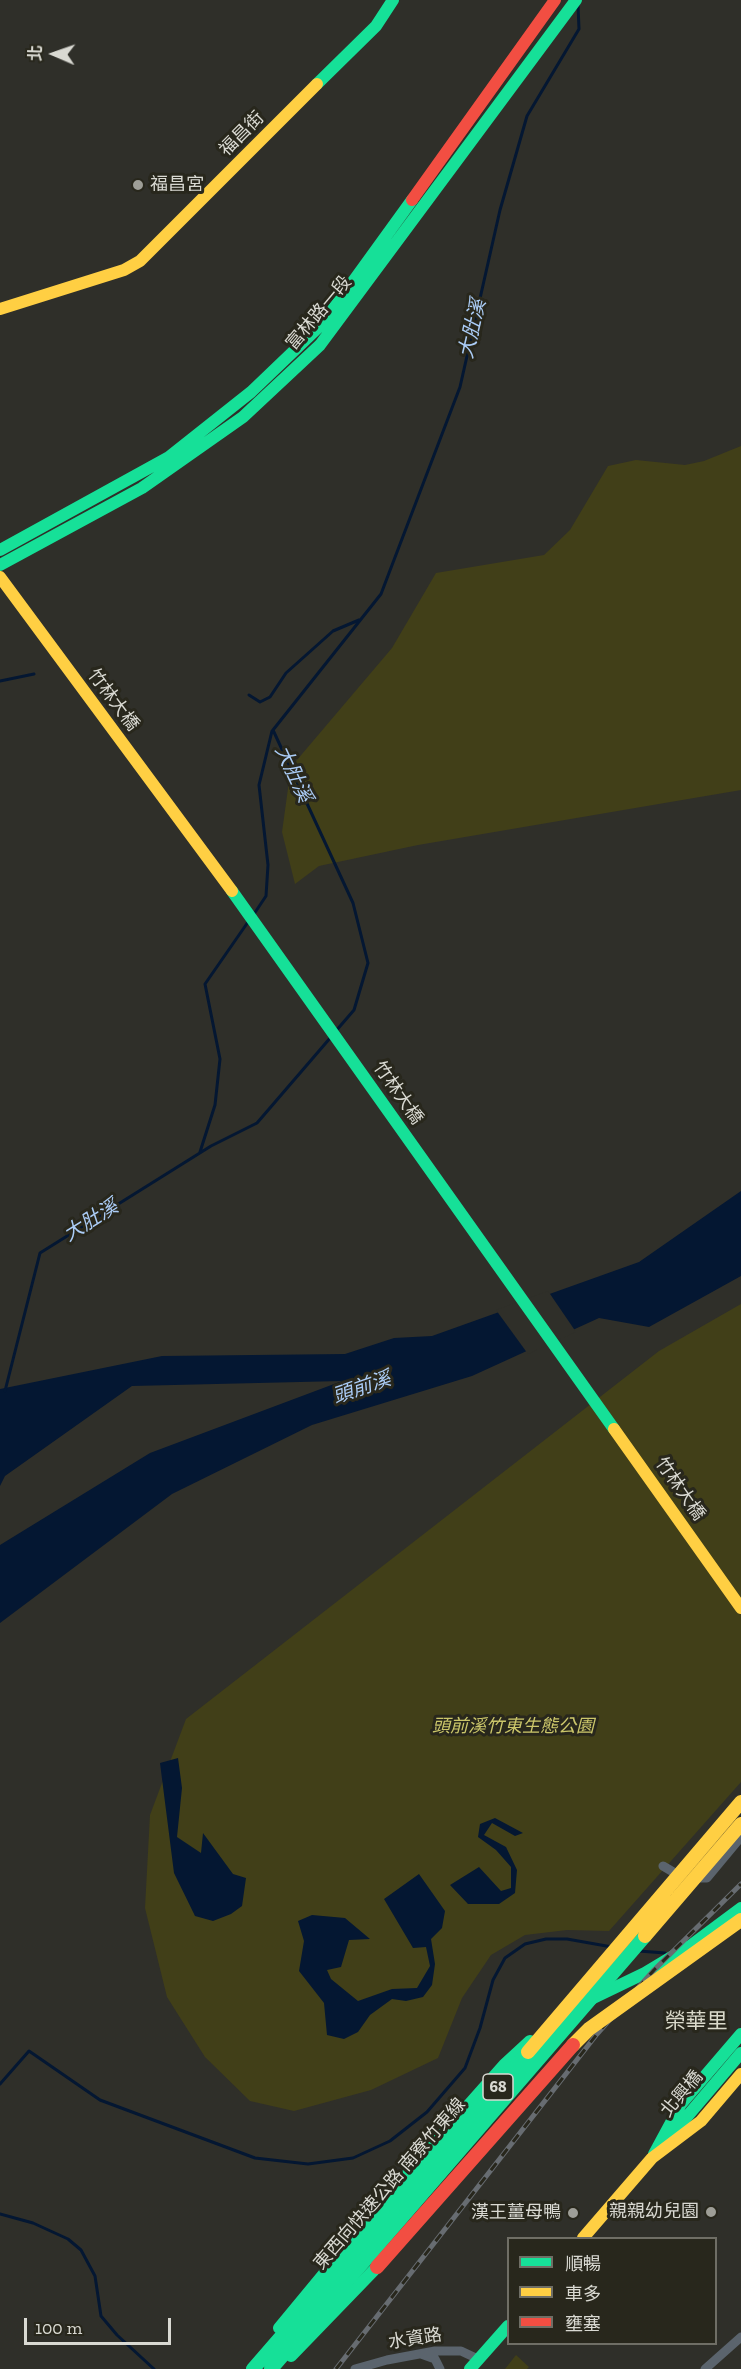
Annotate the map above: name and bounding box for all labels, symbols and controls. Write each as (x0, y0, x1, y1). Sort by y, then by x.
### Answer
north arrow (24, 24, 84, 84)
text: 北 (26, 45, 45, 62)
street label: 福昌街 (215, 107, 269, 161)
place label: 福昌宮 (150, 174, 204, 196)
marker: 福昌宮 (131, 178, 145, 192)
street label: 富林路一段 (282, 272, 356, 354)
water label: 大肚溪 (455, 297, 491, 361)
street label: 竹林大橋 (83, 665, 143, 735)
water label: 大肚溪 (269, 742, 317, 806)
street label: 竹林大橋 (369, 1057, 427, 1129)
water label: 大肚溪 (59, 1195, 123, 1247)
water label: 頭前溪 (330, 1367, 394, 1409)
street label: 竹林大橋 (651, 1453, 709, 1525)
park label: 頭前溪竹東生態公園 (432, 1716, 594, 1738)
district label: 榮華里 (665, 2009, 727, 2035)
street label: 北興橋 (656, 2066, 708, 2122)
road number: 68 (483, 2074, 513, 2100)
street label: 東西向快速公路 南寮竹東線 (310, 2094, 470, 2274)
place label: 親親幼兒園 (609, 2201, 699, 2223)
place label: 漢王薑母鴨 (471, 2202, 561, 2224)
marker: 親親幼兒園 (704, 2205, 718, 2219)
marker: 漢王薑母鴨 (566, 2206, 580, 2220)
legend (507, 2237, 717, 2345)
text: 順暢 (565, 2253, 601, 2275)
text: 車多 (565, 2283, 601, 2305)
scale bar (27, 2306, 174, 2344)
text: 壅塞 (565, 2313, 601, 2335)
text: 100 m (35, 2317, 82, 2339)
street label: 水資路 (387, 2324, 443, 2354)

